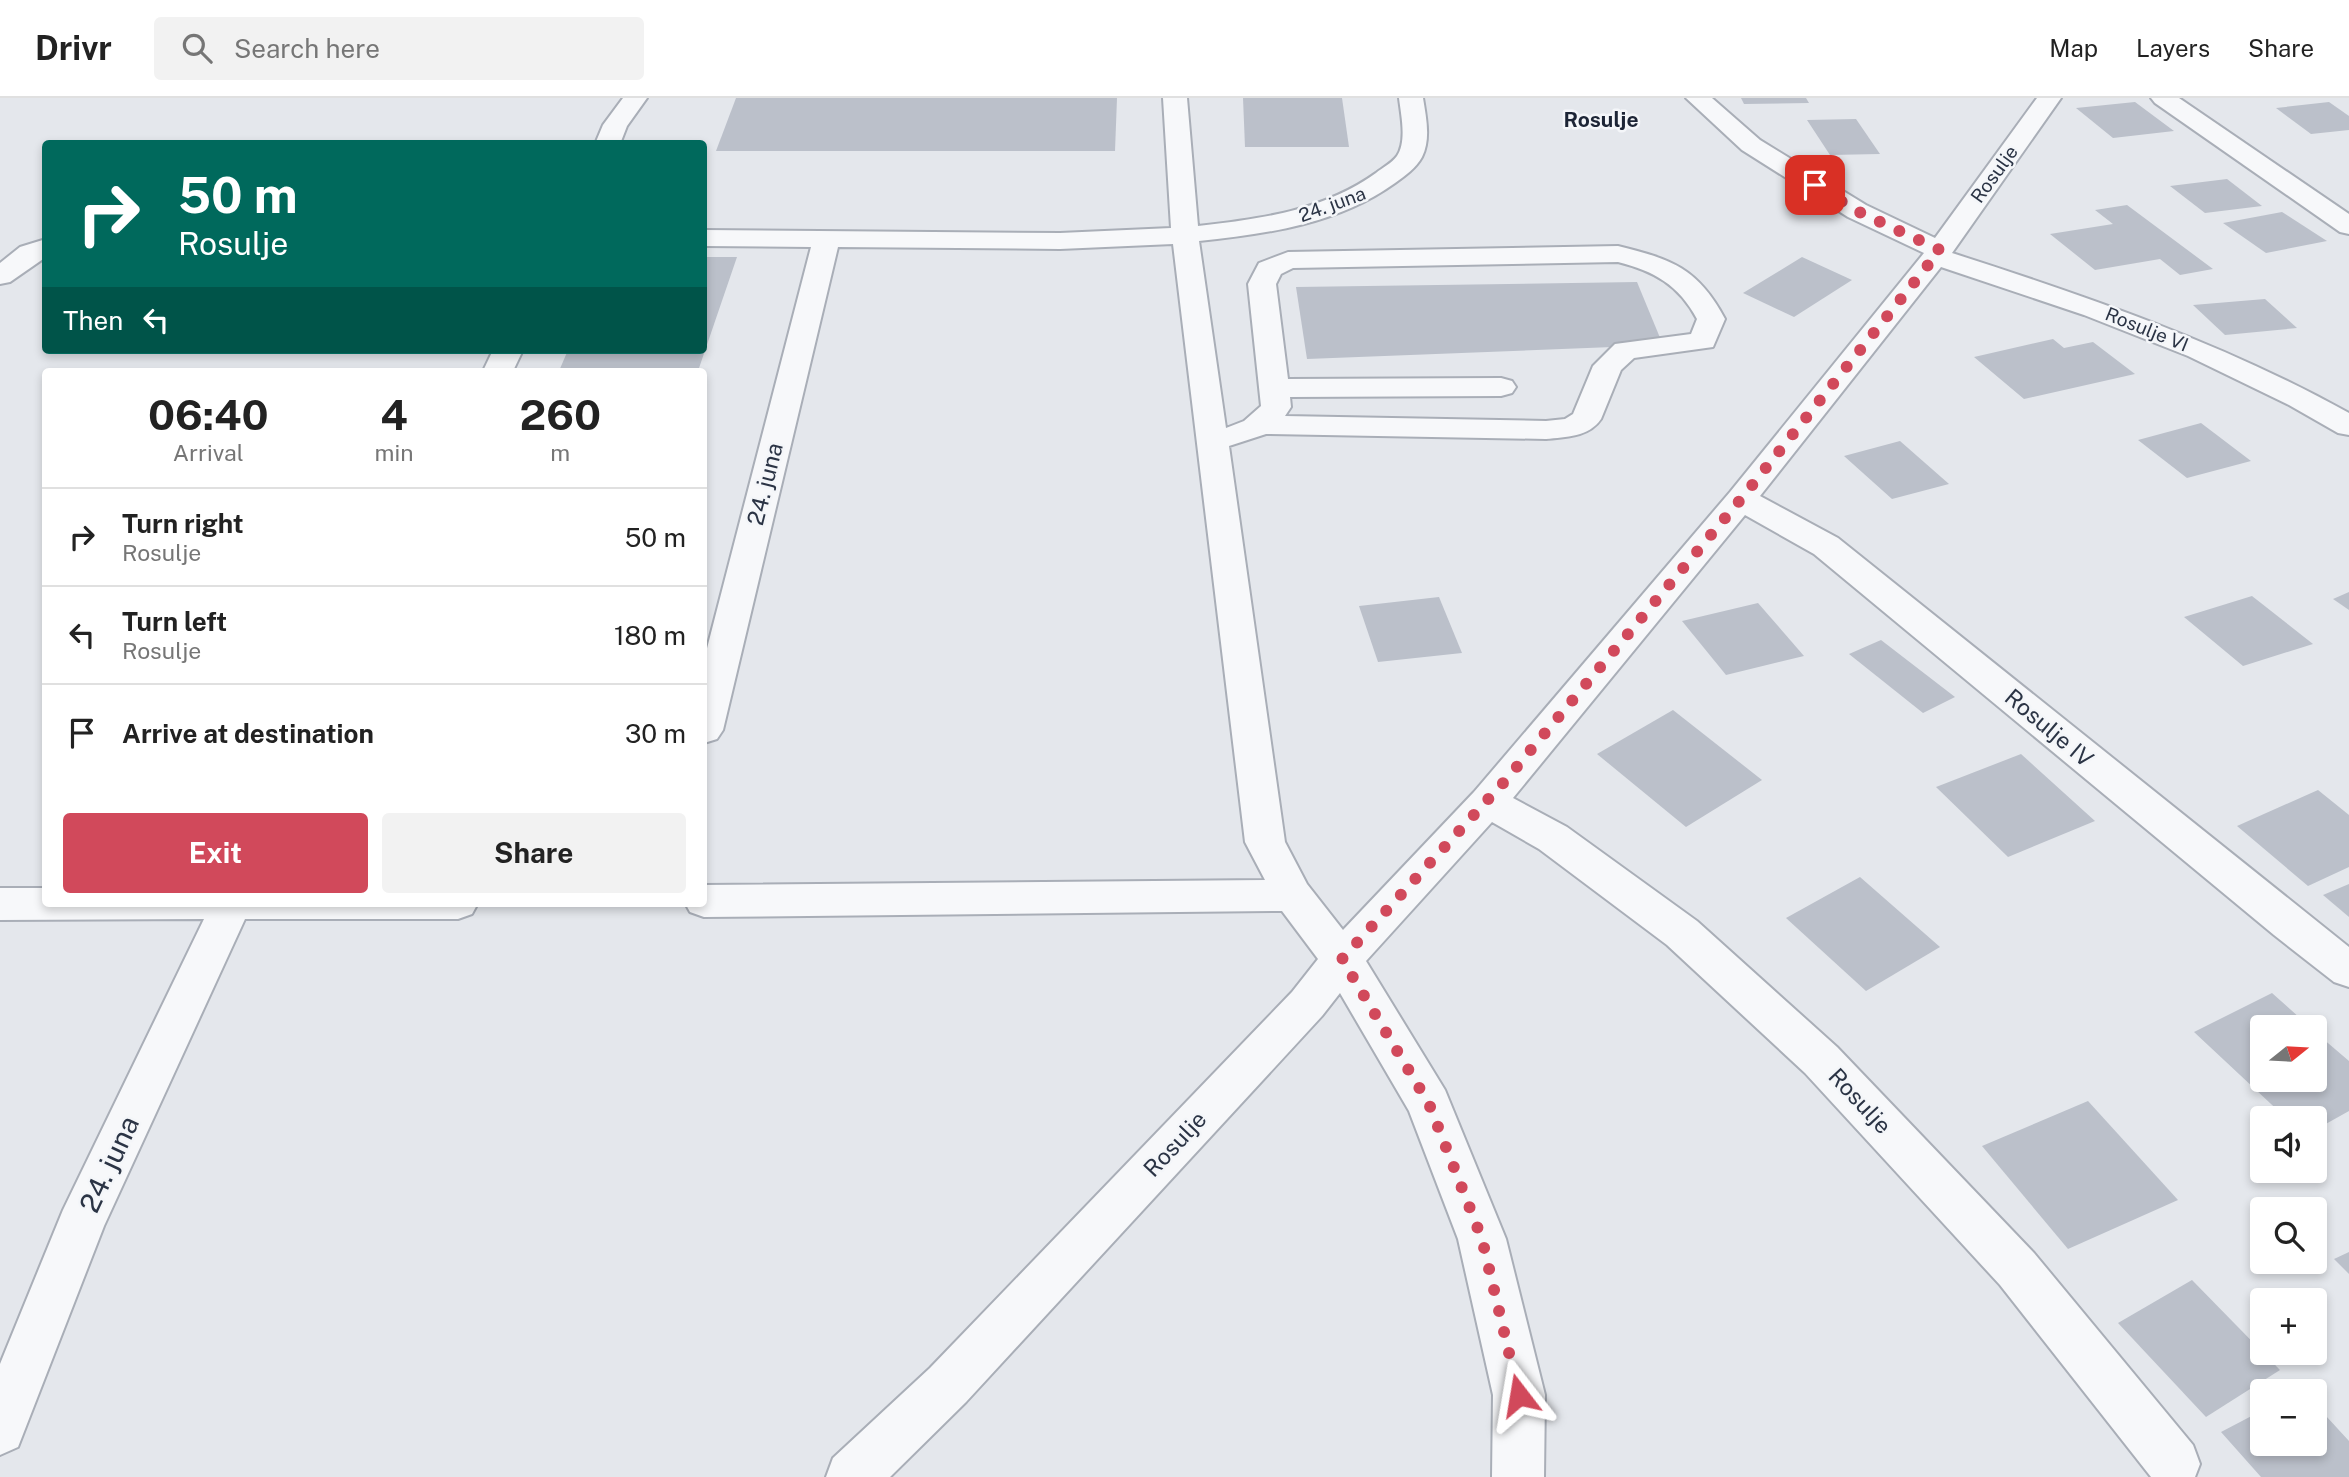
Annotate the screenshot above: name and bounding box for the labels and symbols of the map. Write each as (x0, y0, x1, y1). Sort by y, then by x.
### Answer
district label: Rosulje (1564, 107, 1638, 132)
street label: Rosulje (1966, 141, 2022, 207)
pin (1785, 155, 1845, 215)
street label: 24. juna (1296, 182, 1368, 226)
street label: Rosulje VI (2102, 302, 2192, 356)
street label: 24. juna (741, 440, 788, 528)
street label: Rosulje IV (2000, 683, 2099, 772)
north arrow (2250, 1015, 2328, 1092)
street label: Rosulje (1823, 1062, 1897, 1139)
street label: Rosulje (1138, 1105, 1212, 1182)
street label: 24. juna (72, 1110, 145, 1217)
position arrow (1482, 1358, 1556, 1432)

